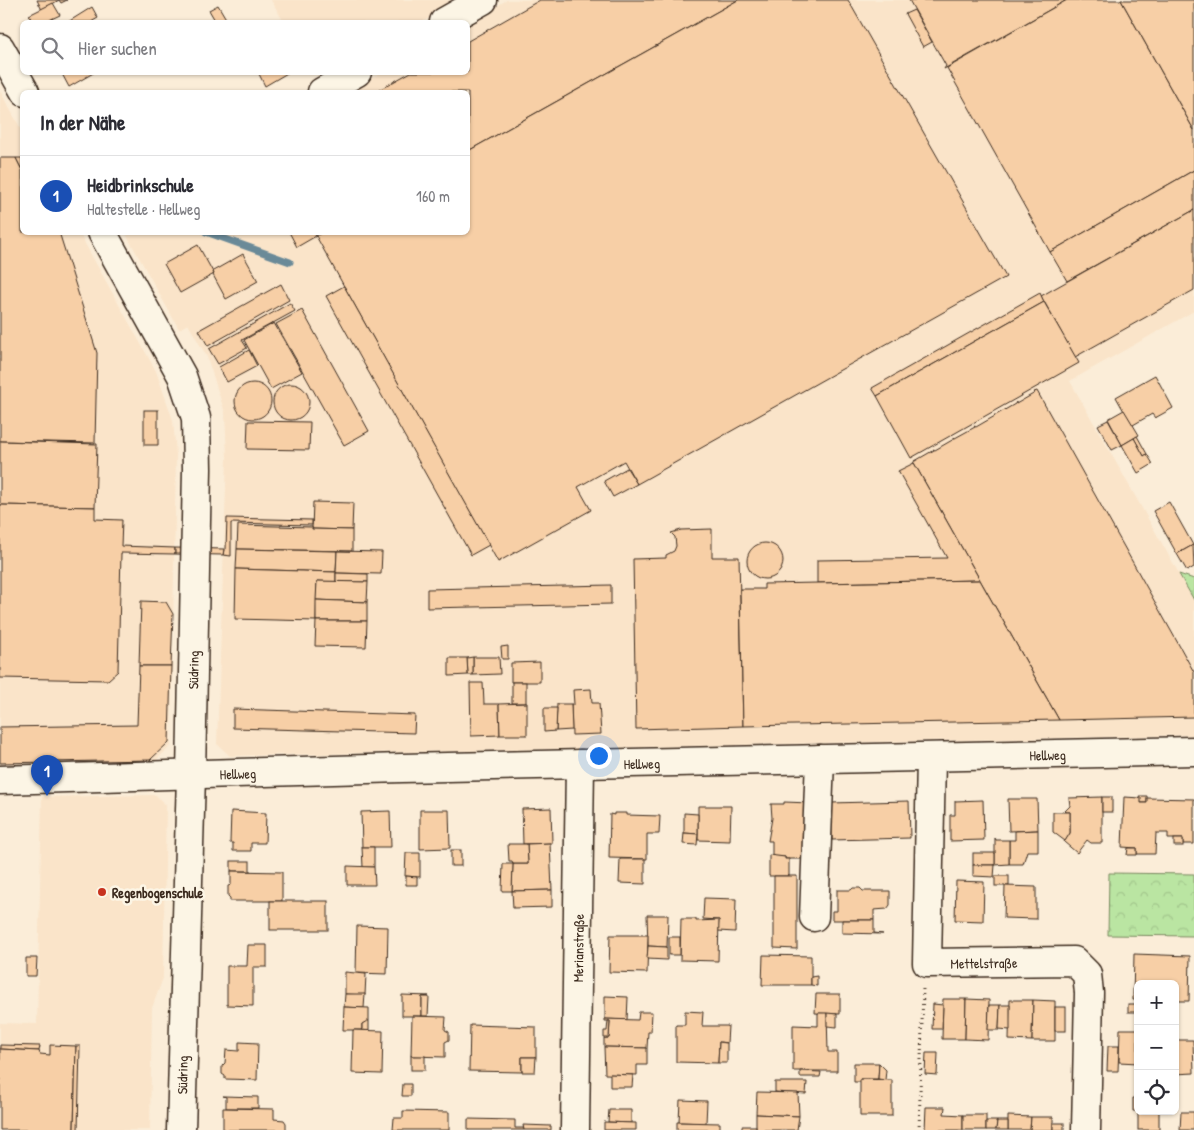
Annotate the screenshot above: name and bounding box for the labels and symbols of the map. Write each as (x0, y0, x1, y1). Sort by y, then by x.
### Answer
street label: Südring (183, 651, 204, 689)
your location (586, 743, 612, 769)
street label: Hellweg (1029, 744, 1066, 764)
street label: Hellweg (623, 753, 660, 773)
pin: 1 (31, 755, 63, 796)
street label: Hellweg (219, 763, 256, 783)
place label: Regenbogenschule (112, 883, 204, 904)
marker: Regenbogenschule (96, 886, 108, 898)
street label: Merianstraße (568, 913, 588, 982)
street label: Mettelstraße (950, 952, 1018, 972)
street label: Südring (172, 1056, 193, 1094)

